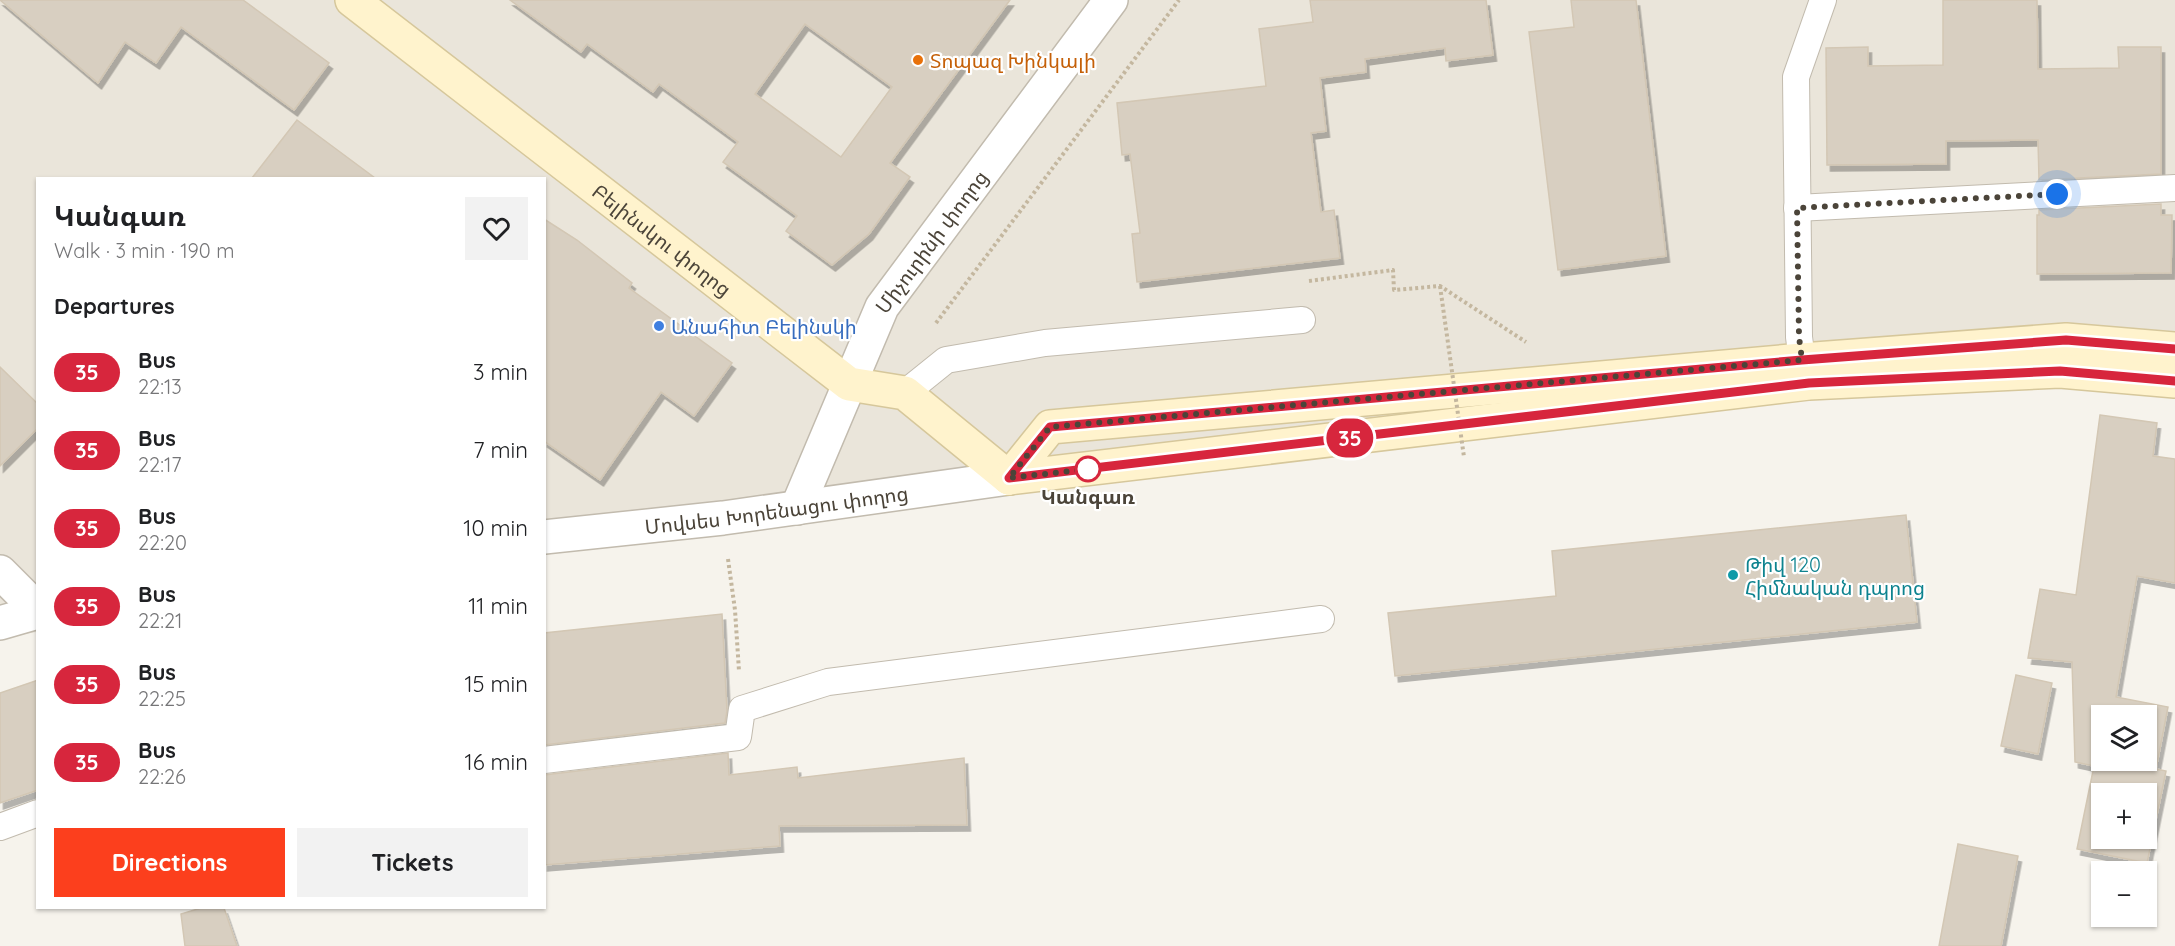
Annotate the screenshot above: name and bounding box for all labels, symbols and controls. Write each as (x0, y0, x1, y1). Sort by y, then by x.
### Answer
place label: Տոպազ Խինկալի (930, 48, 1096, 73)
marker: Տոպազ Խինկալի (911, 53, 925, 67)
street label: Միչուրինի փողոց (869, 165, 992, 318)
street label: Բելինսկու փողոց (588, 178, 737, 301)
your location (2042, 179, 2072, 209)
button: heart (465, 197, 528, 260)
text: Կանգառ (54, 198, 186, 233)
text: Walk · 3 min · 190 m (54, 238, 234, 263)
text: Departures (54, 292, 175, 320)
place label: Անահիտ Բելինսկի (671, 314, 857, 339)
marker: Անահիտ Բելինսկի (652, 319, 666, 333)
text: Bus (138, 346, 176, 374)
text: 3 min (473, 358, 528, 386)
text: 35 (75, 359, 99, 385)
text: 22:13 (138, 374, 182, 399)
line badge: 35 (1323, 418, 1377, 458)
text: Bus (138, 424, 176, 452)
text: 35 (1338, 425, 1362, 451)
text: 7 min (473, 436, 528, 464)
text: 35 (75, 437, 99, 463)
text: 22:17 (138, 452, 182, 477)
marker: Կանգառ (1075, 456, 1101, 482)
street label: Մովսես Խորենացու փողոց (643, 480, 910, 539)
place label: Կանգառ (1041, 484, 1136, 509)
text: Bus (138, 502, 176, 530)
text: 10 min (463, 514, 528, 542)
text: 35 (75, 515, 99, 541)
text: 22:20 (138, 530, 187, 555)
place label: Թիվ 120 Հիմնական դպրոց (1745, 552, 1925, 600)
marker: Թիվ 120 Հիմնական դպրոց (1726, 568, 1740, 582)
text: Bus (138, 580, 176, 608)
text: 11 min (468, 592, 528, 620)
text: 35 (75, 593, 99, 619)
text: 22:21 (138, 608, 182, 633)
text: Bus (138, 658, 176, 686)
text: 15 min (464, 670, 528, 698)
text: 35 (75, 671, 99, 697)
text: 22:25 (138, 686, 186, 711)
map controls (2091, 705, 2157, 927)
button: layers (2091, 705, 2157, 771)
text: Bus (138, 736, 176, 764)
text: 16 min (465, 748, 528, 776)
text: 35 (75, 749, 99, 775)
text: 22:26 (138, 764, 186, 789)
button: + (2091, 783, 2157, 849)
button: Directions (54, 828, 285, 897)
button: Tickets (297, 828, 528, 897)
button: − (2091, 861, 2157, 927)

